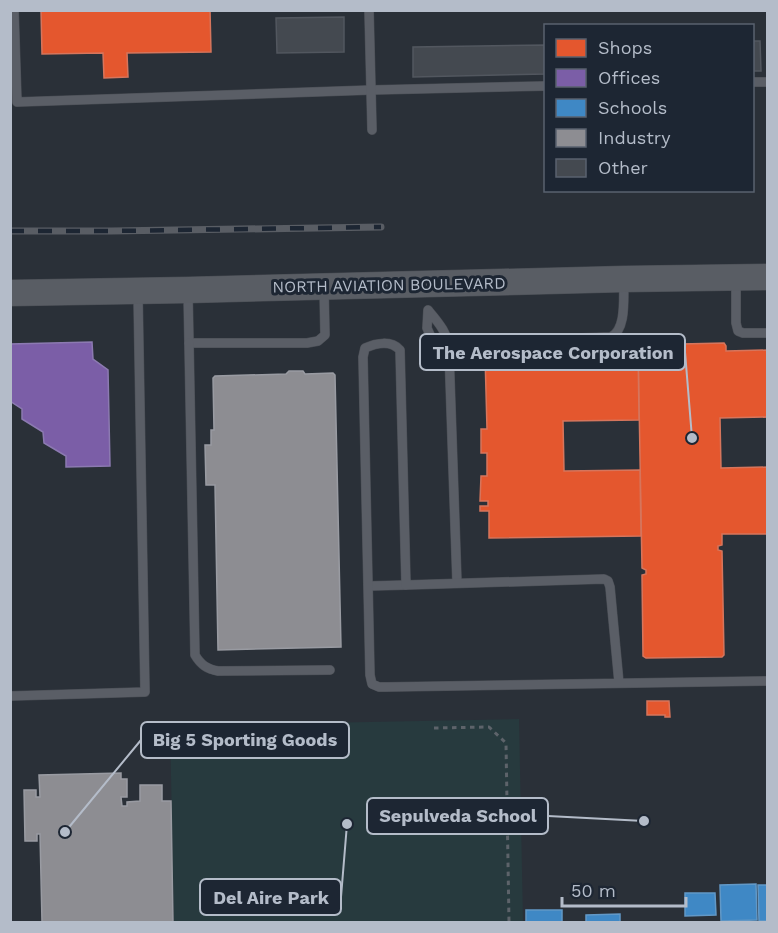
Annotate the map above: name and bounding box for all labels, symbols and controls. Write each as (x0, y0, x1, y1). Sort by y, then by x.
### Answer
legend (544, 24, 754, 192)
text: Shops (598, 37, 652, 58)
text: Offices (598, 67, 660, 88)
text: Schools (598, 97, 667, 118)
text: Industry (598, 127, 671, 148)
text: Other (598, 157, 648, 178)
street label: NORTH AVIATION BOULEVARD (272, 273, 506, 297)
callout: The Aerospace Corporation (420, 334, 685, 370)
text: The Aerospace Corporation (432, 342, 674, 363)
callout: Big 5 Sporting Goods (141, 722, 349, 758)
text: Big 5 Sporting Goods (153, 729, 338, 750)
callout: Sepulveda School (367, 798, 548, 834)
text: Sepulveda School (379, 805, 537, 826)
scale bar (562, 870, 686, 908)
callout: Del Aire Park (200, 879, 341, 915)
text: 50 m (571, 880, 616, 901)
text: Del Aire Park (213, 887, 330, 908)

